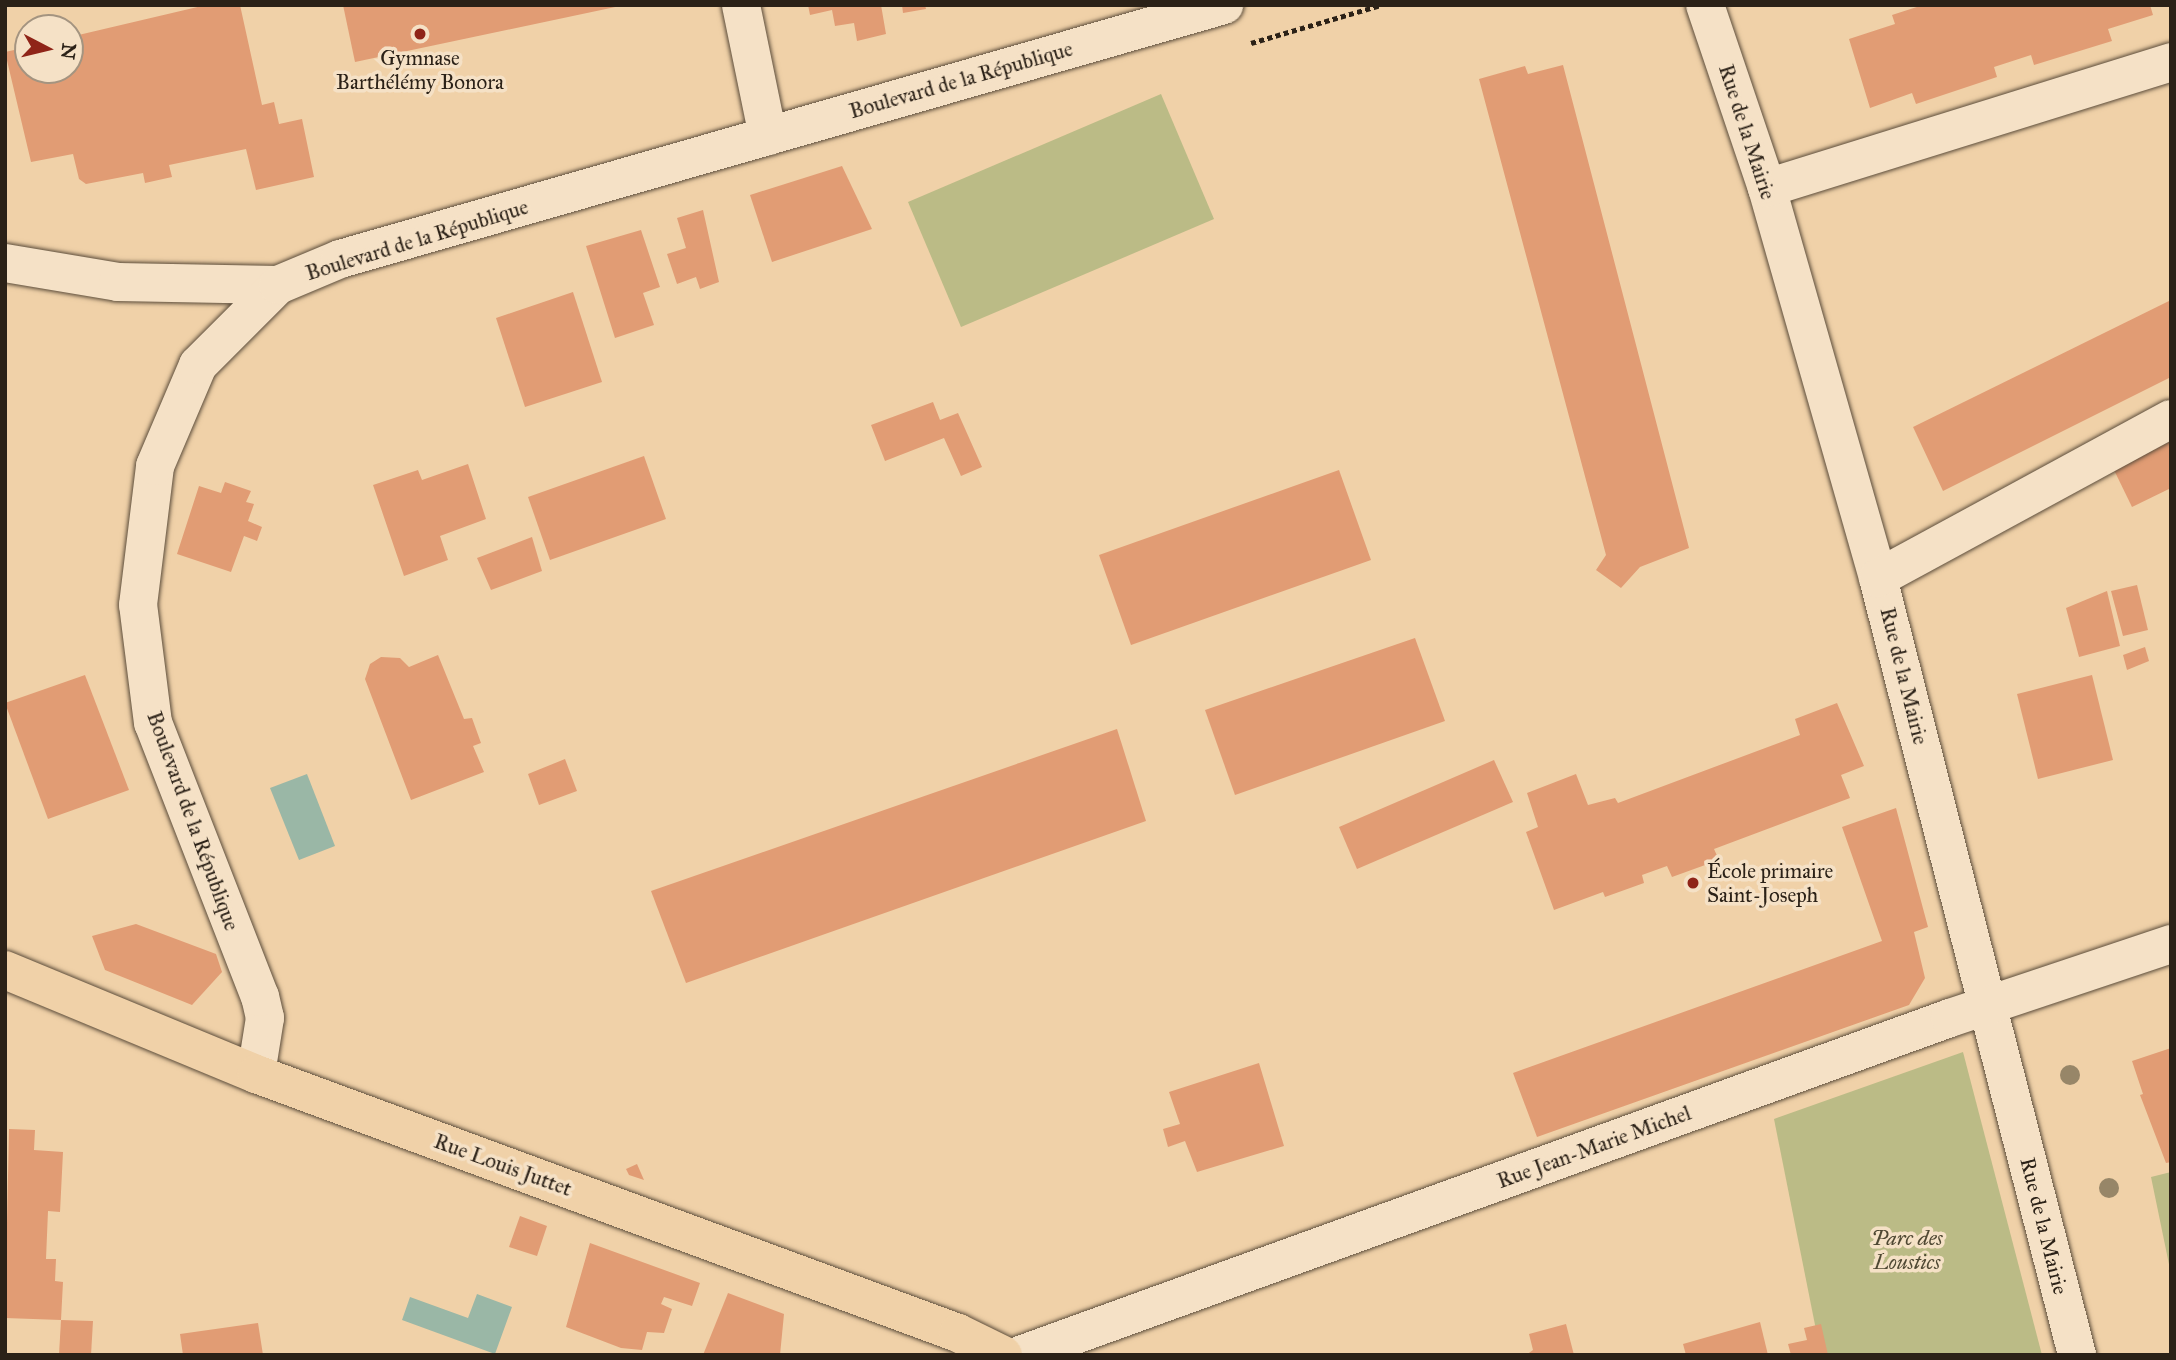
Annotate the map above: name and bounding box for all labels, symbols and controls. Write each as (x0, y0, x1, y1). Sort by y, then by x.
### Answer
north arrow (14, 14, 84, 84)
marker: Gymnase Barthélémy Bonora (412, 26, 428, 42)
street label: Boulevard de la République (846, 36, 1076, 124)
text: N (56, 42, 81, 61)
place label: Gymnase Barthélémy Bonora (336, 45, 504, 95)
street label: Rue de la Mairie (1713, 61, 1781, 203)
street label: Boulevard de la République (303, 194, 531, 286)
street label: Rue de la Mairie (1875, 605, 1933, 747)
street label: Boulevard de la République (142, 708, 244, 934)
place label: École primaire Saint-Joseph (1707, 858, 1833, 908)
marker: École primaire Saint-Joseph (1685, 875, 1701, 891)
street label: Rue Jean-Marie Michel (1494, 1100, 1694, 1194)
street label: Rue Louis Juttet (431, 1128, 575, 1202)
street label: Rue de la Mairie (2015, 1155, 2073, 1297)
park label: Parc des Loustics (1871, 1225, 1943, 1275)

